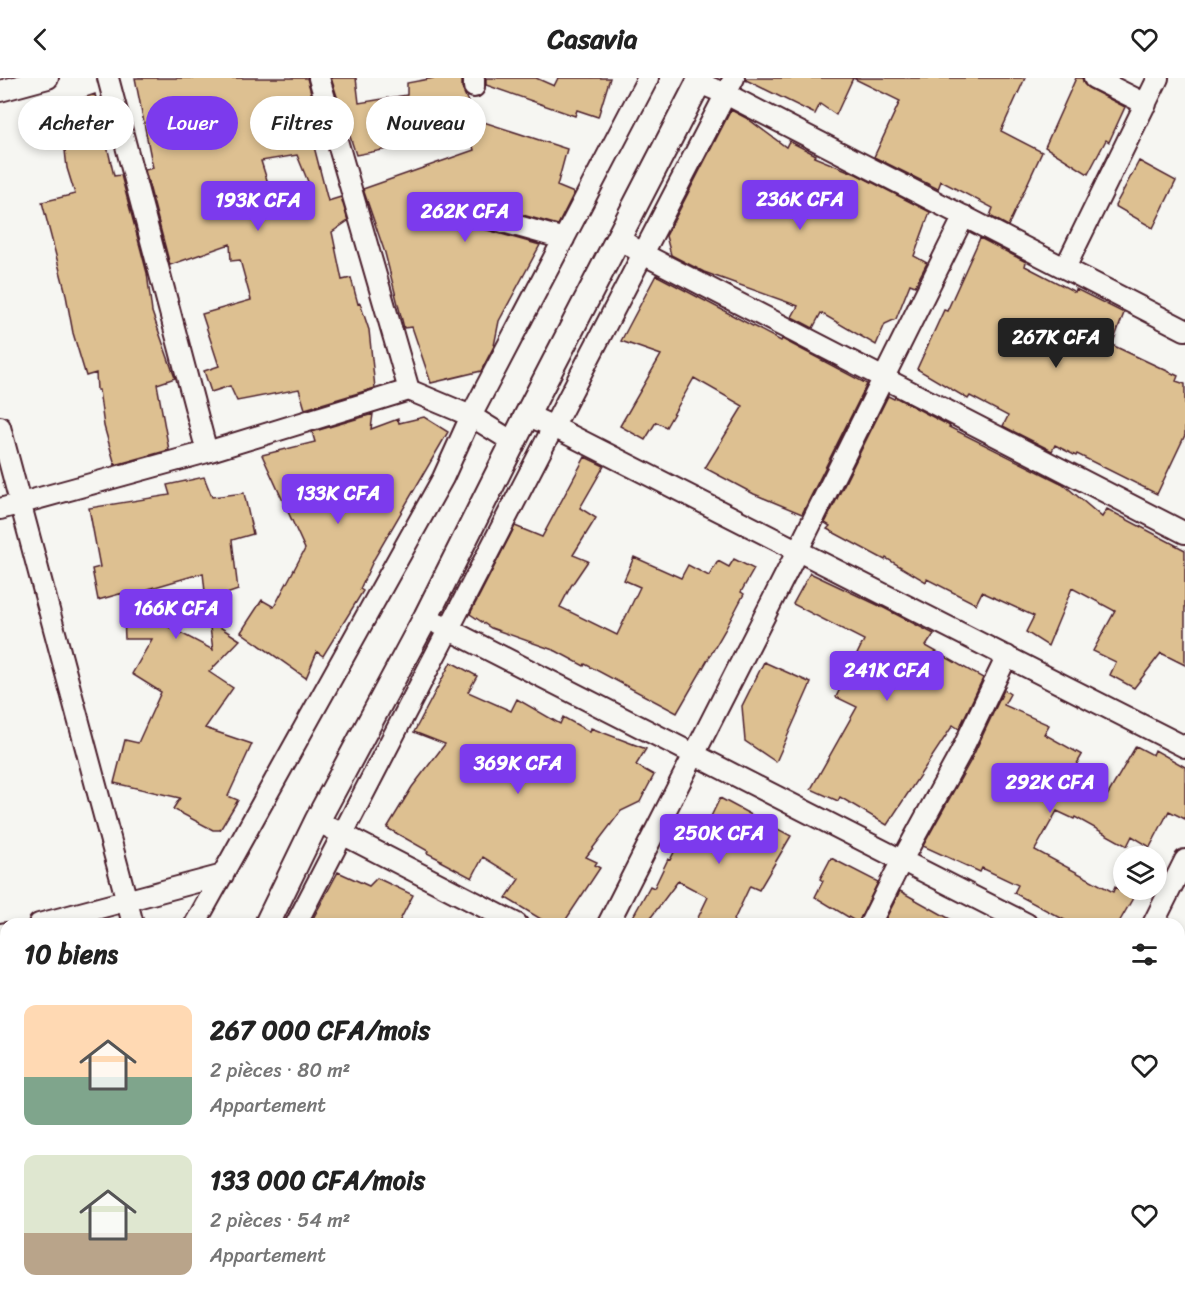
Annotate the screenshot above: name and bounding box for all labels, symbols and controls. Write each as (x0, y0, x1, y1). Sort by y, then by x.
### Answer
text: Casavia (548, 15, 637, 63)
icon: back (24, 23, 57, 56)
icon: heart (1128, 23, 1161, 56)
chip: Acheter (18, 96, 134, 150)
chip: Louer (146, 96, 238, 150)
chip: Filtres (250, 96, 354, 150)
chip: Nouveau (366, 96, 486, 150)
pin: 236K CFA (738, 180, 862, 231)
pin: 193K CFA (196, 181, 320, 232)
text: 236K CFA (756, 182, 844, 217)
text: 193K CFA (215, 183, 301, 218)
pin: 262K CFA (403, 192, 527, 243)
text: 262K CFA (421, 194, 509, 229)
pin: 267K CFA (994, 318, 1118, 369)
text: 267K CFA (1012, 320, 1100, 355)
pin: 133K CFA (276, 474, 400, 525)
text: 133K CFA (296, 476, 380, 511)
pin: 166K CFA (114, 589, 238, 640)
text: 166K CFA (133, 591, 219, 626)
pin: 241K CFA (825, 651, 949, 702)
text: 241K CFA (844, 653, 930, 688)
pin: 369K CFA (456, 744, 580, 795)
text: 369K CFA (474, 746, 562, 781)
pin: 292K CFA (988, 763, 1112, 814)
text: 292K CFA (1005, 765, 1095, 800)
pin: 250K CFA (657, 814, 781, 865)
text: 250K CFA (674, 816, 764, 851)
map controls (1113, 846, 1167, 900)
button: layers (1113, 846, 1167, 900)
text: 10 biens (24, 931, 118, 977)
icon: filters (1128, 938, 1161, 971)
text: 267 000 CFA/mois (210, 1007, 430, 1053)
icon: home (72, 1029, 144, 1101)
icon: heart (1128, 1049, 1161, 1082)
text: 2 pièces · 80 m² (210, 1053, 350, 1088)
text: Appartement (210, 1088, 326, 1123)
text: 133 000 CFA/mois (210, 1157, 425, 1203)
icon: home (72, 1179, 144, 1251)
icon: heart (1128, 1199, 1161, 1232)
text: 2 pièces · 54 m² (210, 1203, 350, 1238)
text: Appartement (210, 1238, 326, 1273)

